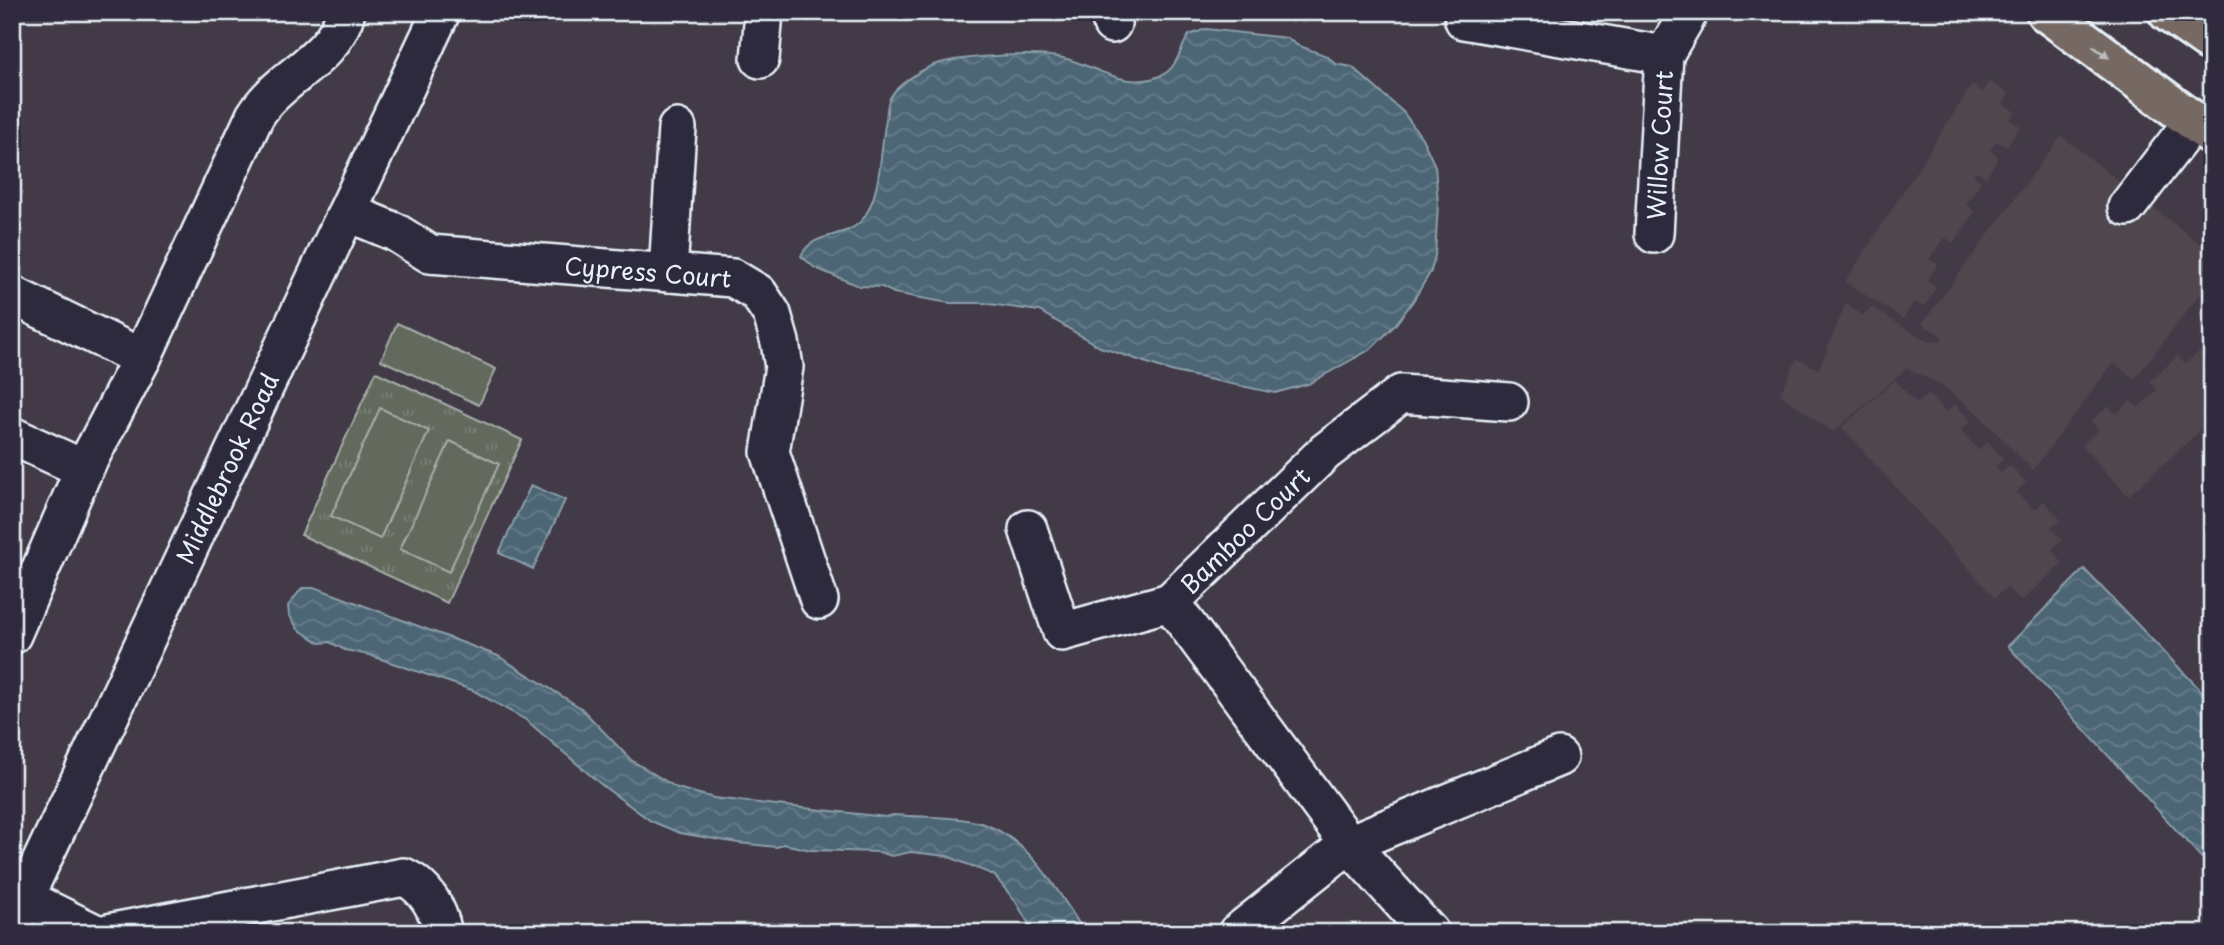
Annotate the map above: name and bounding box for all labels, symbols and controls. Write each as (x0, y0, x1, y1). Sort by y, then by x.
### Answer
one-way arrow (2092, 45, 2110, 59)
street label: Willow Court (1637, 69, 1681, 221)
street label: Cypress Court (563, 247, 733, 296)
street label: Middlebrook Road (166, 367, 287, 569)
street label: Bamboo Court (1171, 458, 1318, 601)

